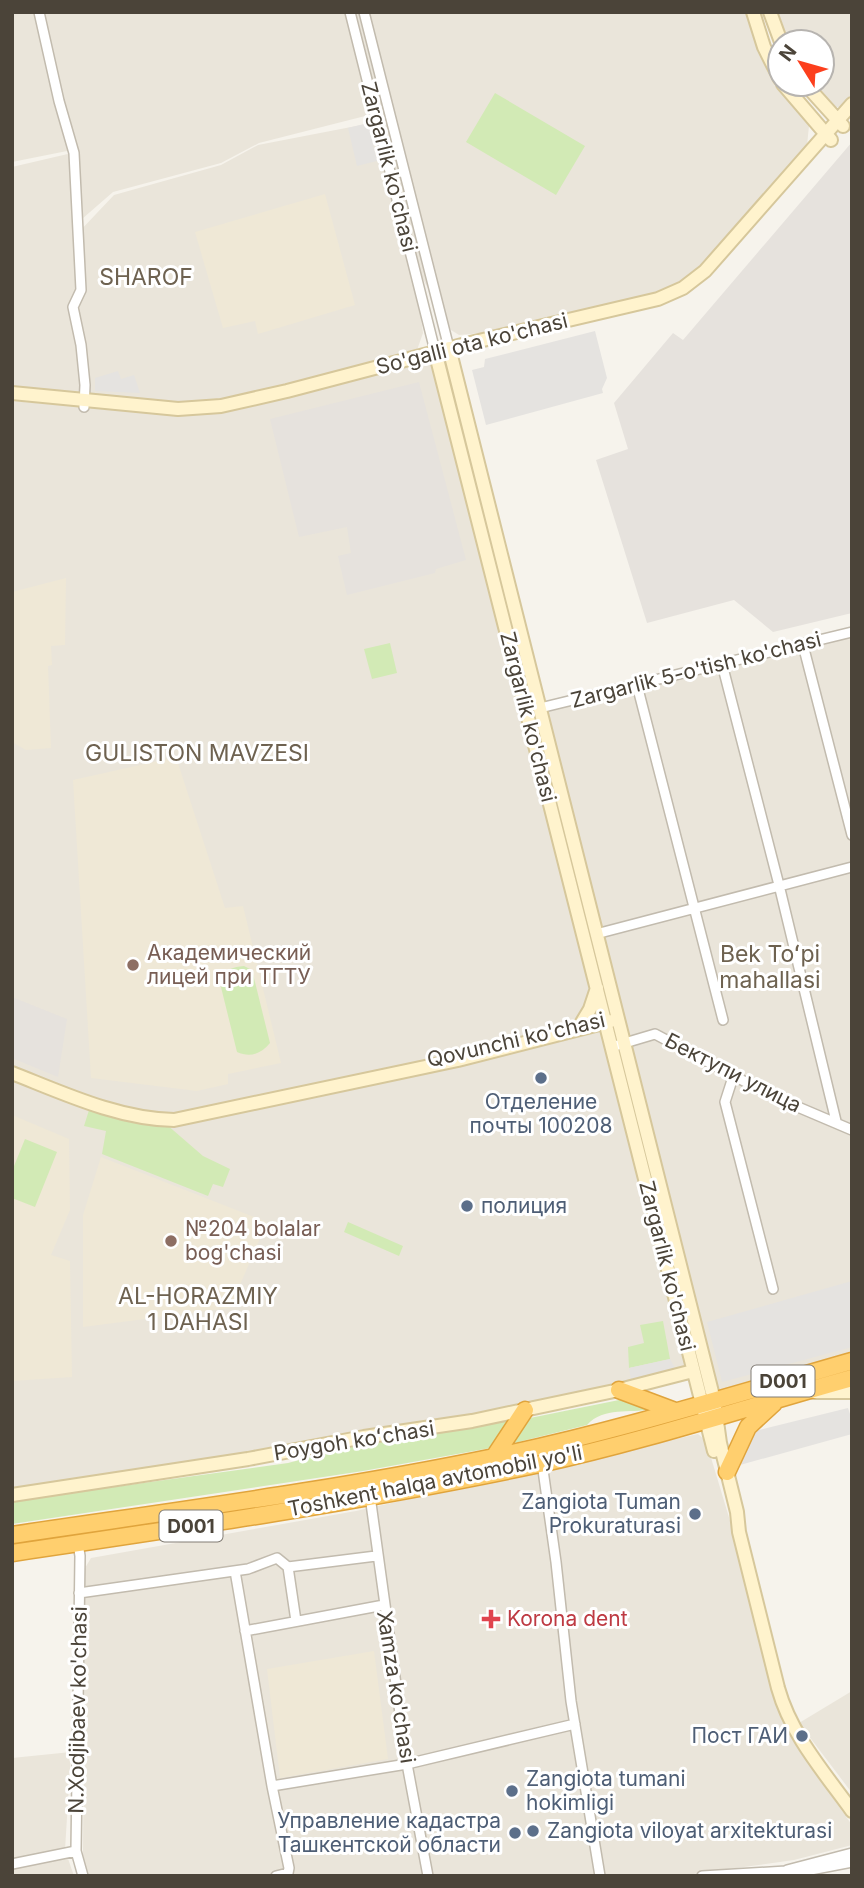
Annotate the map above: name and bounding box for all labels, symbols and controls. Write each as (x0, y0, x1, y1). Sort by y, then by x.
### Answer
north arrow (766, 28, 836, 98)
text: N (774, 40, 801, 66)
street label: Zargarlik ko'chasi (356, 79, 423, 255)
district label: SHAROF (99, 263, 193, 291)
street label: So'galli ota ko'chasi (374, 308, 570, 379)
street label: Zargarlik 5-o'tish ko'chasi (568, 626, 824, 713)
street label: Zargarlik ko'chasi (495, 629, 562, 805)
district label: GULISTON MAVZESI (85, 739, 309, 767)
place label: Академический лицей при ТГТУ (147, 940, 311, 989)
district label: Bek Toʻpi mahallasi (719, 940, 821, 994)
marker: Академический лицей при ТГТУ (125, 957, 141, 973)
street label: Qovunchi ko'chasi (424, 1007, 607, 1072)
street label: Бектупи улица (661, 1027, 805, 1118)
marker: Отделение почты 100208 (533, 1070, 549, 1086)
place label: Отделение почты 100208 (470, 1089, 612, 1138)
street label: Zargarlik ko'chasi (634, 1178, 701, 1354)
place label: полиция (481, 1193, 567, 1218)
marker: полиция (459, 1198, 475, 1214)
place label: №204 bolalar bog'chasi (185, 1216, 321, 1265)
marker: №204 bolalar bog'chasi (163, 1233, 179, 1249)
district label: AL-HORAZMIY 1 DAHASI (118, 1282, 278, 1336)
road number: D001 (752, 1366, 814, 1396)
street label: Poygoh koʻchasi (272, 1415, 436, 1466)
street label: Toshkent halqa avtomobil yo'li (286, 1440, 584, 1521)
place label: Zangiota Tuman Prokuraturasi (521, 1489, 681, 1538)
marker: Zangiota Tuman Prokuraturasi (687, 1506, 703, 1522)
road number: D001 (160, 1510, 222, 1542)
street label: N.Xodjibaev ko'chasi (63, 1606, 92, 1814)
place label: Korona dent (507, 1606, 628, 1631)
street label: Xamza ko'chasi (372, 1609, 421, 1765)
marker: Korona dent (481, 1609, 501, 1629)
place label: Пост ГАИ (691, 1723, 788, 1748)
marker: Пост ГАИ (794, 1728, 810, 1744)
place label: Zangiota tumani hokimligi (526, 1766, 686, 1815)
marker: Zangiota tumani hokimligi (504, 1783, 520, 1799)
place label: Управление кадастра Ташкентской области (277, 1808, 501, 1857)
place label: Zangiota viloyat arxitekturasi (547, 1818, 832, 1843)
marker: Zangiota viloyat arxitekturasi (525, 1823, 541, 1839)
marker: Управление кадастра Ташкентской области (507, 1825, 523, 1841)

